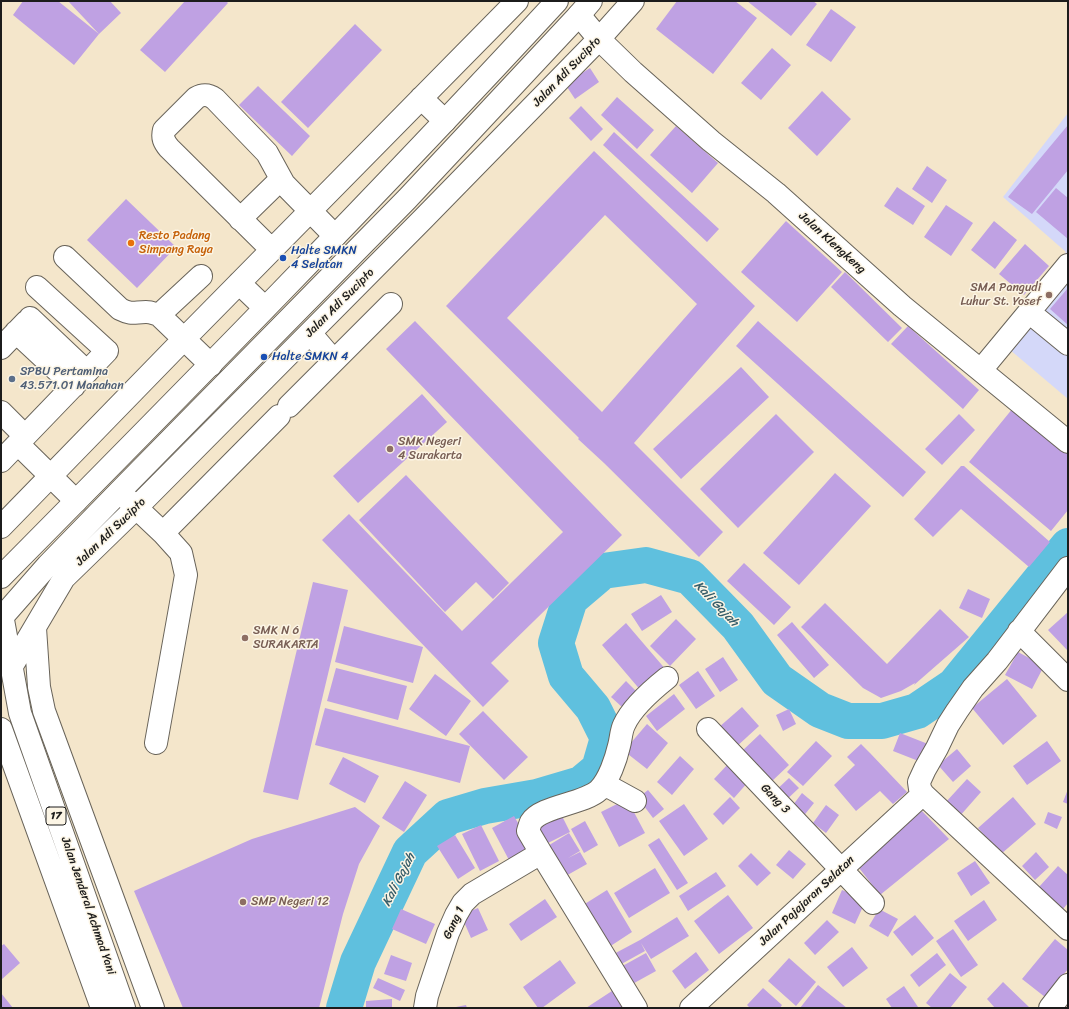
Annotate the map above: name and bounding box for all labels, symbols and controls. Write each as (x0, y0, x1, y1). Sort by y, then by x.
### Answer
street label: Jalan Adi Sucipto (530, 34, 604, 110)
street label: Jalan Klengkeng (796, 209, 868, 277)
place label: Resto Padang Simpang Raya (139, 229, 213, 257)
marker: Resto Padang Simpang Raya (126, 238, 136, 248)
place label: Halte SMKN 4 Selatan (291, 244, 357, 272)
marker: Halte SMKN 4 Selatan (278, 253, 288, 263)
street label: Jalan Adi Sucipto (302, 265, 378, 341)
place label: SMA Pangudi Luhur St. Yosef (960, 281, 1041, 309)
marker: SMA Pangudi Luhur St. Yosef (1044, 290, 1054, 300)
place label: Halte SMKN 4 (272, 350, 348, 364)
marker: Halte SMKN 4 (259, 352, 269, 362)
place label: SPBU Pertamina 43.571.01 Manahan (20, 365, 124, 393)
marker: SPBU Pertamina 43.571.01 Manahan (7, 374, 17, 384)
place label: SMK Negeri 4 Surakarta (398, 435, 462, 463)
marker: SMK Negeri 4 Surakarta (385, 444, 395, 454)
street label: Jalan Adi Sucipto (73, 495, 149, 569)
water label: Kali Gajah (690, 578, 742, 630)
place label: SMK N 6 SURAKARTA (253, 624, 319, 652)
marker: SMK N 6 SURAKARTA (240, 633, 250, 643)
street label: Gang 3 (757, 781, 793, 817)
road number: 17 (46, 807, 66, 825)
street label: Jalan Jenderal Achmad Yani (58, 835, 118, 977)
water label: Kali Gajah (379, 851, 419, 909)
street label: Jalan Pajajaran Selatan (756, 853, 858, 949)
place label: SMP Negeri 12 (251, 895, 329, 909)
marker: SMP Negeri 12 (238, 897, 248, 907)
street label: Gang 1 (440, 904, 468, 942)

